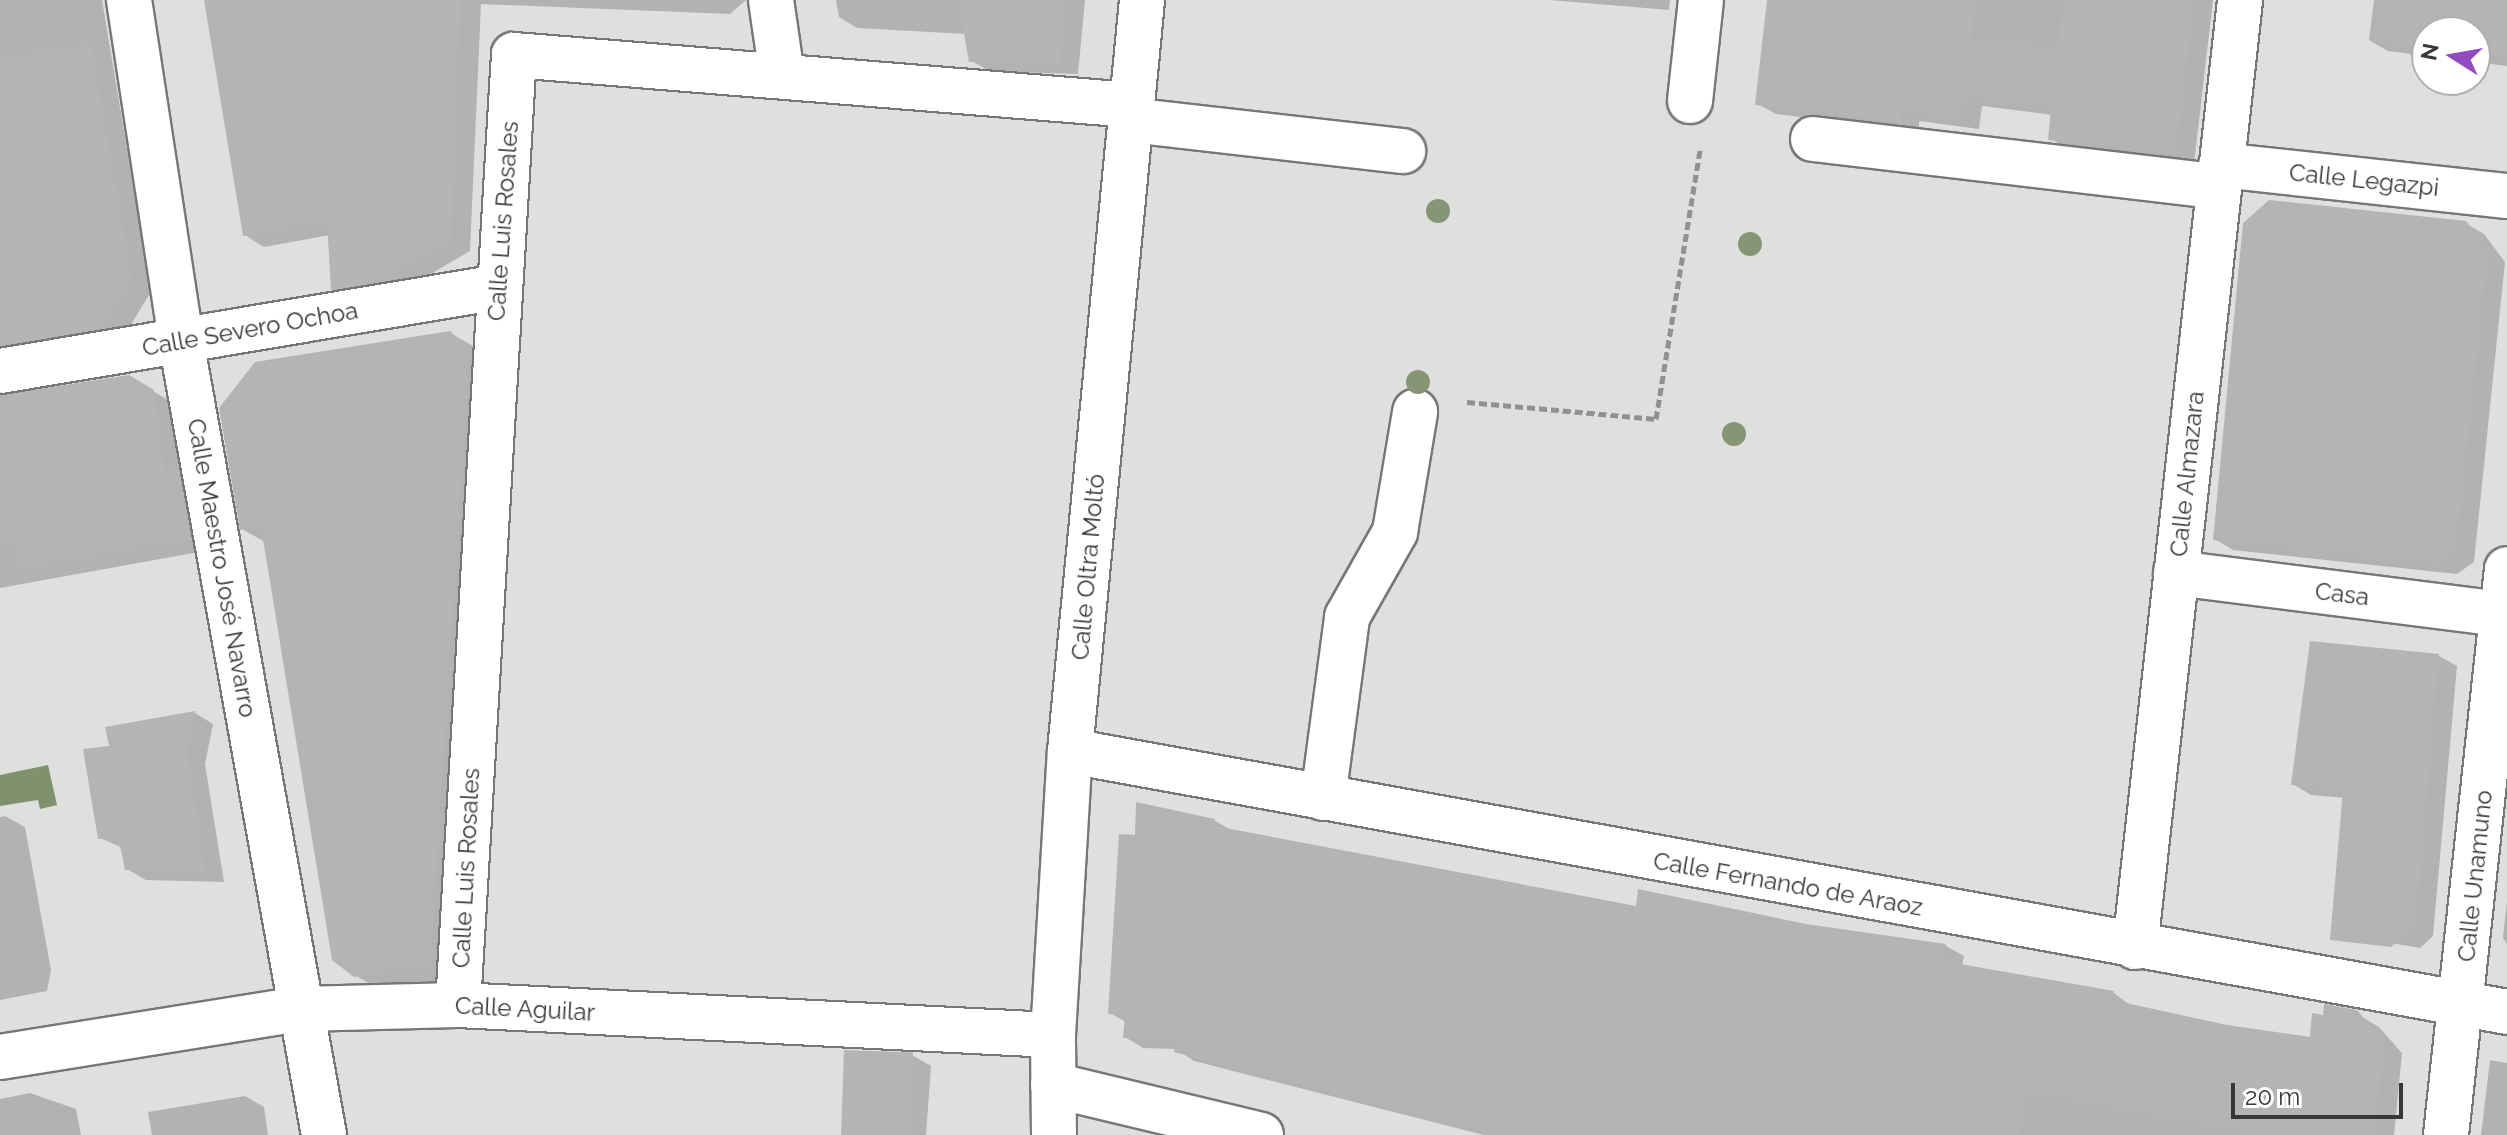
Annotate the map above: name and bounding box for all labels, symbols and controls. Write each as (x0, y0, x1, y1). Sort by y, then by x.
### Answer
north arrow (2411, 16, 2491, 96)
text: N (2415, 41, 2444, 63)
street label: Calle Luis Rosales (482, 120, 524, 322)
street label: Calle Legazpi (2288, 158, 2440, 202)
street label: Calle Severo Ochoa (140, 296, 360, 362)
street label: Calle Almazara (2164, 389, 2210, 559)
street label: Calle Maestro José Navarro (181, 416, 263, 720)
street label: Calle Oltra Moltó (1066, 473, 1110, 661)
street label: Casa (2313, 576, 2371, 612)
street label: Calle Luis Rosales (446, 767, 486, 969)
street label: Calle Unamuno (2452, 789, 2498, 963)
street label: Calle Fernando de Araoz (1651, 846, 1925, 922)
street label: Calle Aguilar (454, 991, 596, 1027)
scale bar (2235, 1067, 2407, 1117)
text: 20 m (2245, 1082, 2300, 1111)

